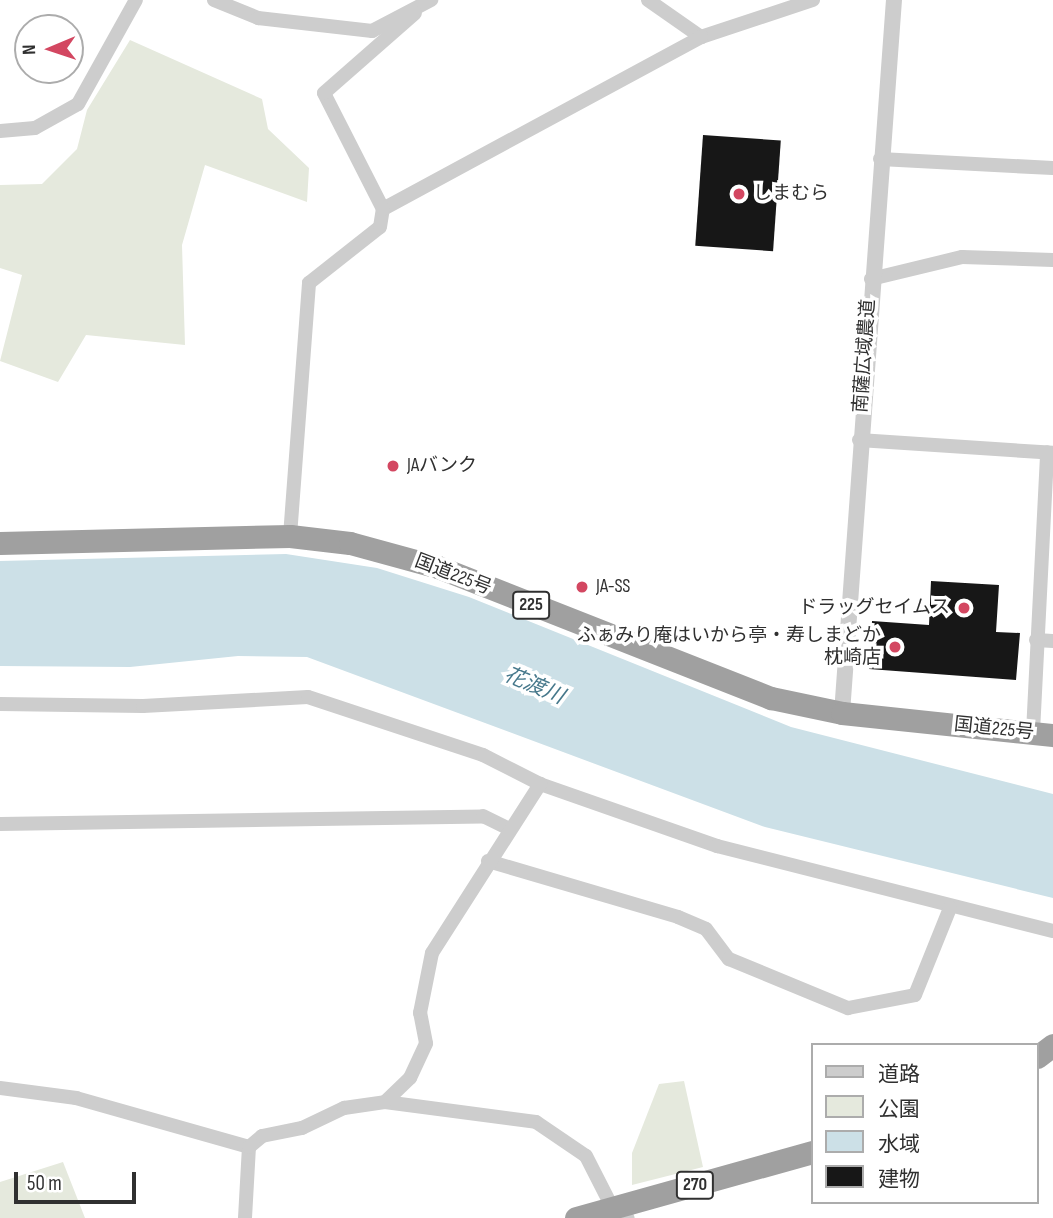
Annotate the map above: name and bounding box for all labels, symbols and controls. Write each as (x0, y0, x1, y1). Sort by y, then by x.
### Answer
north arrow (14, 14, 84, 84)
text: N (18, 44, 41, 55)
place label: しまむら (753, 183, 829, 205)
marker: しまむら (731, 186, 747, 202)
street label: 南薩広域農道 (850, 298, 880, 414)
place label: JAバンク (407, 455, 476, 477)
marker: JAバンク (385, 458, 401, 474)
street label: 国道225号 (411, 550, 495, 600)
place label: JA-SS (596, 576, 630, 598)
marker: JA-SS (574, 579, 590, 595)
road number: 225 (512, 590, 550, 620)
place label: ドラッグセイムス (798, 597, 950, 619)
marker: ドラッグセイムス (956, 600, 972, 616)
place label: ふぁみり庵はいから亭・寿しまどか 枕崎店 (577, 625, 881, 669)
marker: ふぁみり庵はいから亭・寿しまどか 枕崎店 (887, 639, 903, 655)
water label: 花渡川 (500, 662, 568, 710)
street label: 国道225号 (953, 713, 1035, 745)
legend (811, 1043, 1039, 1204)
text: 道路 (878, 1062, 920, 1087)
text: 公園 (878, 1097, 920, 1122)
text: 水域 (878, 1132, 920, 1157)
scale bar (18, 1158, 140, 1202)
text: 建物 (878, 1167, 920, 1192)
road number: 270 (676, 1170, 714, 1200)
text: 50 m (27, 1171, 62, 1196)

